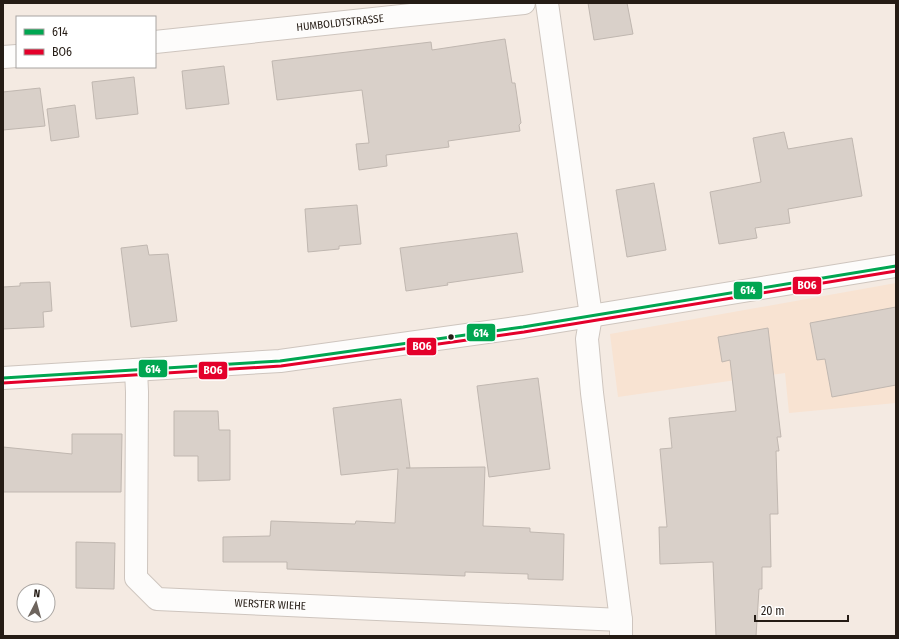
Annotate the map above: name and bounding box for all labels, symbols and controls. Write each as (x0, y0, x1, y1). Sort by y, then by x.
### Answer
street label: HUMBOLDTSTRASSE (296, 12, 384, 34)
legend (16, 16, 156, 68)
text: 614 (52, 25, 68, 39)
text: BO6 (52, 45, 72, 59)
line badge: BO6 (792, 276, 822, 295)
text: BO6 (798, 279, 817, 292)
line badge: 614 (733, 281, 763, 300)
text: 614 (740, 284, 756, 297)
line badge: 614 (466, 323, 496, 342)
text: 614 (473, 327, 489, 340)
unlabelled marker (446, 332, 456, 342)
line badge: BO6 (406, 337, 437, 356)
text: BO6 (413, 340, 432, 353)
line badge: 614 (138, 359, 168, 378)
line badge: BO6 (198, 361, 228, 380)
text: 614 (145, 363, 161, 376)
text: BO6 (204, 364, 223, 377)
north arrow (16, 583, 56, 623)
text: N (33, 587, 41, 600)
street label: WERSTER WIEHE (234, 597, 306, 613)
scale bar (755, 597, 848, 623)
text: 20 m (761, 604, 785, 618)

